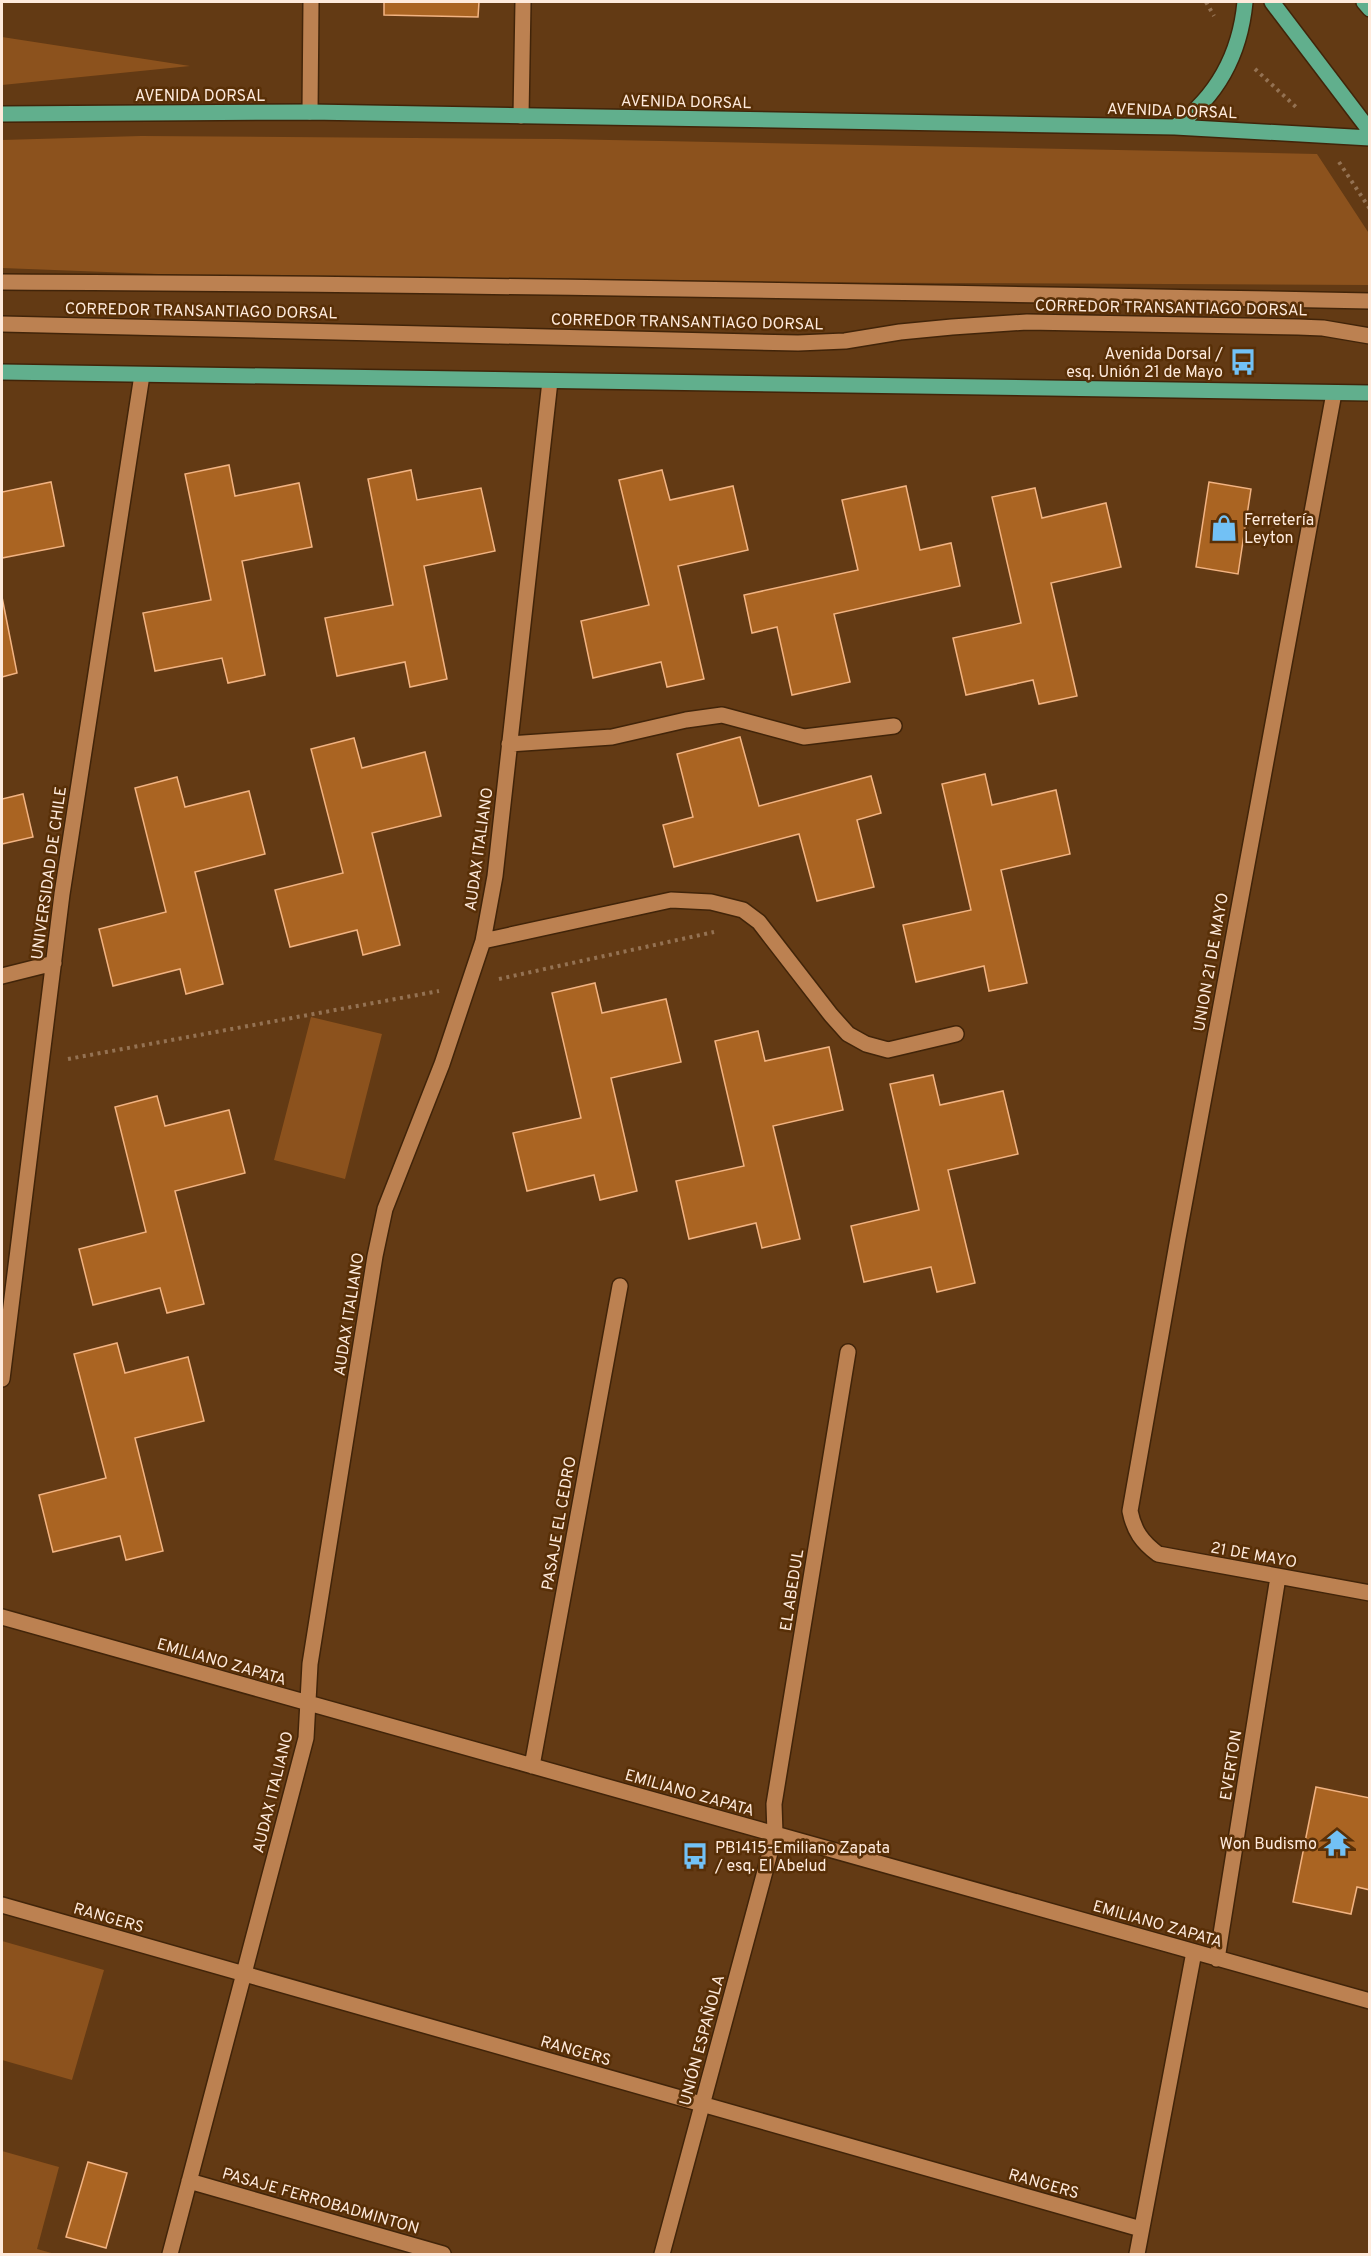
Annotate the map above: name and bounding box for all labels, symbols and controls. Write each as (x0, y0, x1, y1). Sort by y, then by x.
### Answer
street label: AVENIDA DORSAL (135, 87, 265, 107)
street label: AVENIDA DORSAL (621, 92, 751, 114)
street label: AVENIDA DORSAL (1106, 100, 1237, 124)
street label: CORREDOR TRANSANTIAGO DORSAL (1035, 297, 1307, 321)
street label: CORREDOR TRANSANTIAGO DORSAL (65, 300, 337, 324)
street label: CORREDOR TRANSANTIAGO DORSAL (551, 311, 823, 335)
place label: Avenida Dorsal / esq. Unión 21 de Mayo (1066, 345, 1223, 383)
bus stop icon: Avenida Dorsal / esq. Unión 21 de Mayo (1228, 347, 1258, 377)
place label: Ferretería Leyton (1244, 511, 1314, 549)
shop icon: Ferretería Leyton (1209, 513, 1239, 543)
street label: UNIVERSIDAD DE CHILE (28, 785, 72, 961)
street label: AUDAX ITALIANO (461, 786, 499, 912)
street label: UNION 21 DE MAYO (1190, 891, 1234, 1033)
street label: AUDAX ITALIANO (330, 1251, 370, 1377)
street label: PASAJE EL CEDRO (538, 1455, 582, 1592)
street label: 21 DE MAYO (1209, 1539, 1298, 1573)
street label: EL ABEDUL (777, 1548, 809, 1633)
street label: EMILIANO ZAPATA (154, 1635, 289, 1691)
street label: EVERTON (1217, 1729, 1247, 1802)
street label: AUDAX ITALIANO (249, 1730, 299, 1855)
street label: EMILIANO ZAPATA (622, 1766, 757, 1822)
temple icon: Won Budismo (1322, 1828, 1352, 1858)
place label: Won Budismo (1220, 1835, 1317, 1855)
place label: PB1415-Emiliano Zapata / esq. El Abelud (714, 1839, 890, 1877)
bus stop icon: PB1415-Emiliano Zapata / esq. El Abelud (680, 1841, 710, 1871)
street label: EMILIANO ZAPATA (1090, 1897, 1225, 1953)
street label: RANGERS (71, 1899, 146, 1939)
street label: UNIÓN ESPAÑOLA (673, 1972, 730, 2108)
street label: RANGERS (538, 2032, 613, 2072)
street label: PASAJE FERROBADMINTON (220, 2164, 421, 2240)
street label: RANGERS (1006, 2165, 1081, 2205)

